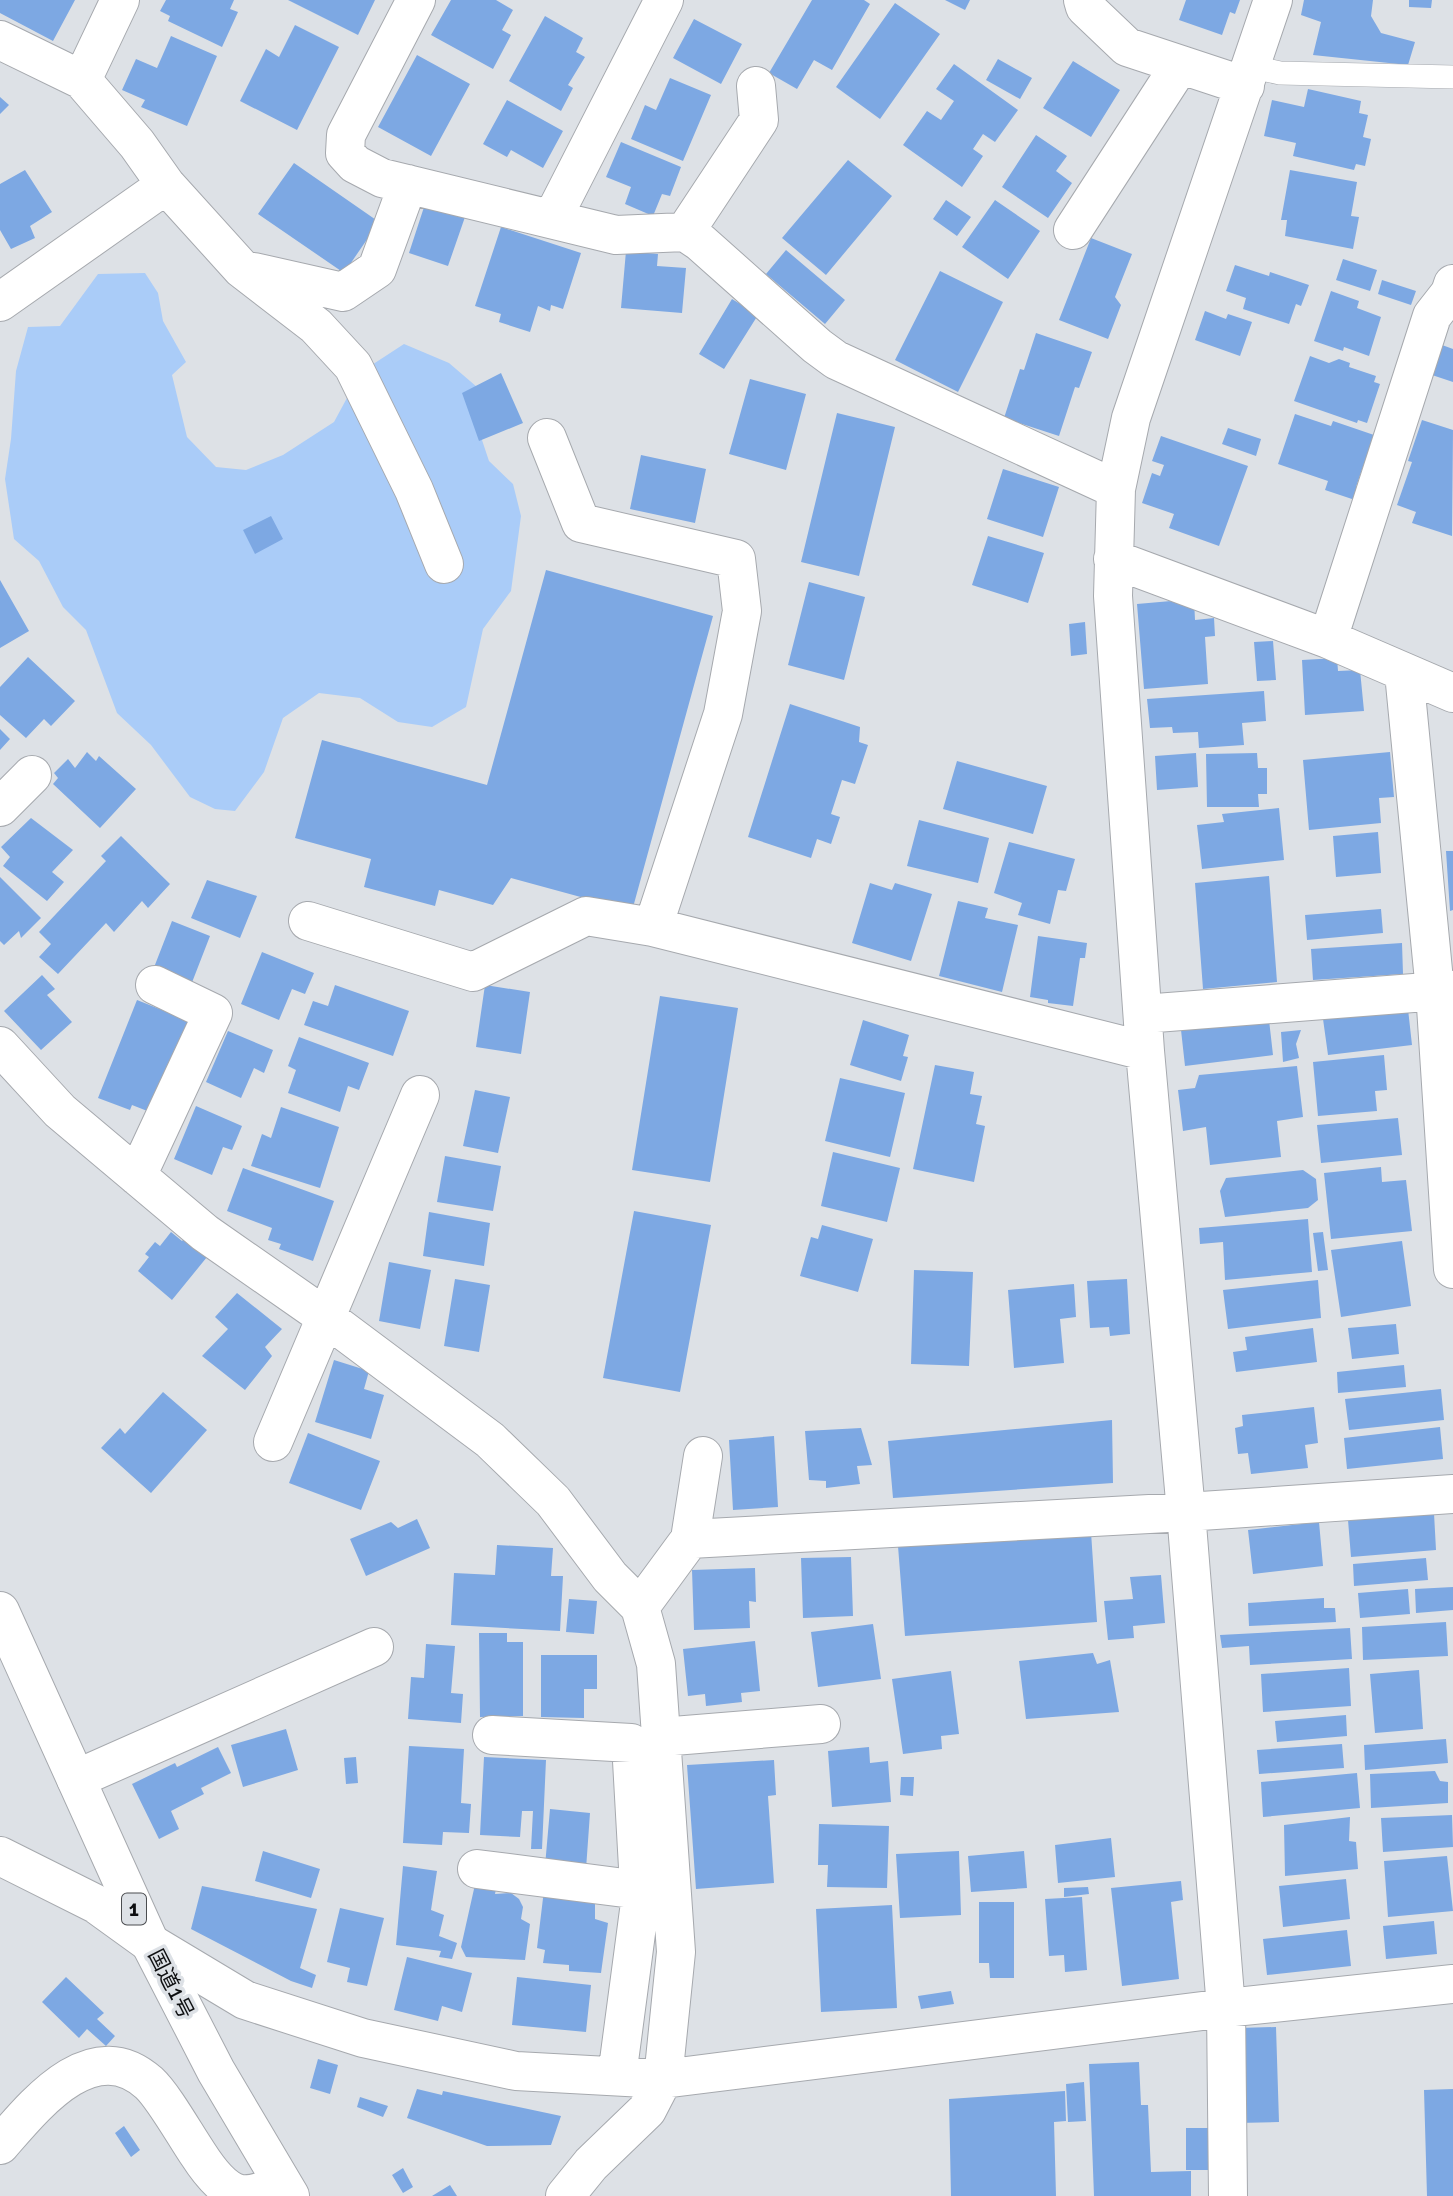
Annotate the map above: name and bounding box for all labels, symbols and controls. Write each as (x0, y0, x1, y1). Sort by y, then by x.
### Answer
road number: 1 (122, 1894, 146, 1924)
street label: 国道1号 (143, 1945, 199, 2023)

